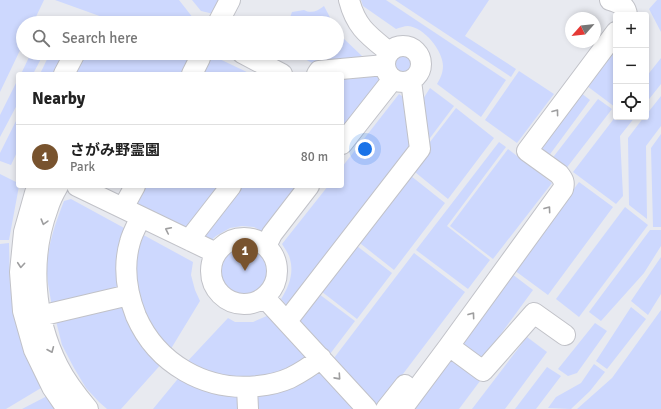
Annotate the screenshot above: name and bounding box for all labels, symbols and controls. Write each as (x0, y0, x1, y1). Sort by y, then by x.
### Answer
north arrow (565, 12, 601, 48)
map controls (613, 12, 649, 120)
button: + (613, 12, 649, 48)
search box (16, 16, 344, 60)
icon: search (30, 27, 52, 49)
text: Search here (62, 29, 138, 47)
button: − (613, 48, 649, 84)
button: locate (613, 84, 649, 120)
text: Nearby (32, 88, 85, 109)
one-way arrow (551, 109, 558, 116)
your location (355, 139, 375, 159)
text: さがみ野霊園 (70, 141, 160, 159)
text: 1 (41, 149, 49, 165)
text: 80 m (301, 149, 328, 165)
text: Park (70, 159, 95, 175)
one-way arrow (543, 206, 551, 213)
one-way arrow (40, 219, 49, 226)
one-way arrow (165, 227, 172, 235)
pin: 1 (232, 238, 258, 271)
one-way arrow (16, 262, 25, 268)
one-way arrow (467, 312, 474, 319)
one-way arrow (46, 345, 54, 353)
one-way arrow (333, 372, 341, 380)

